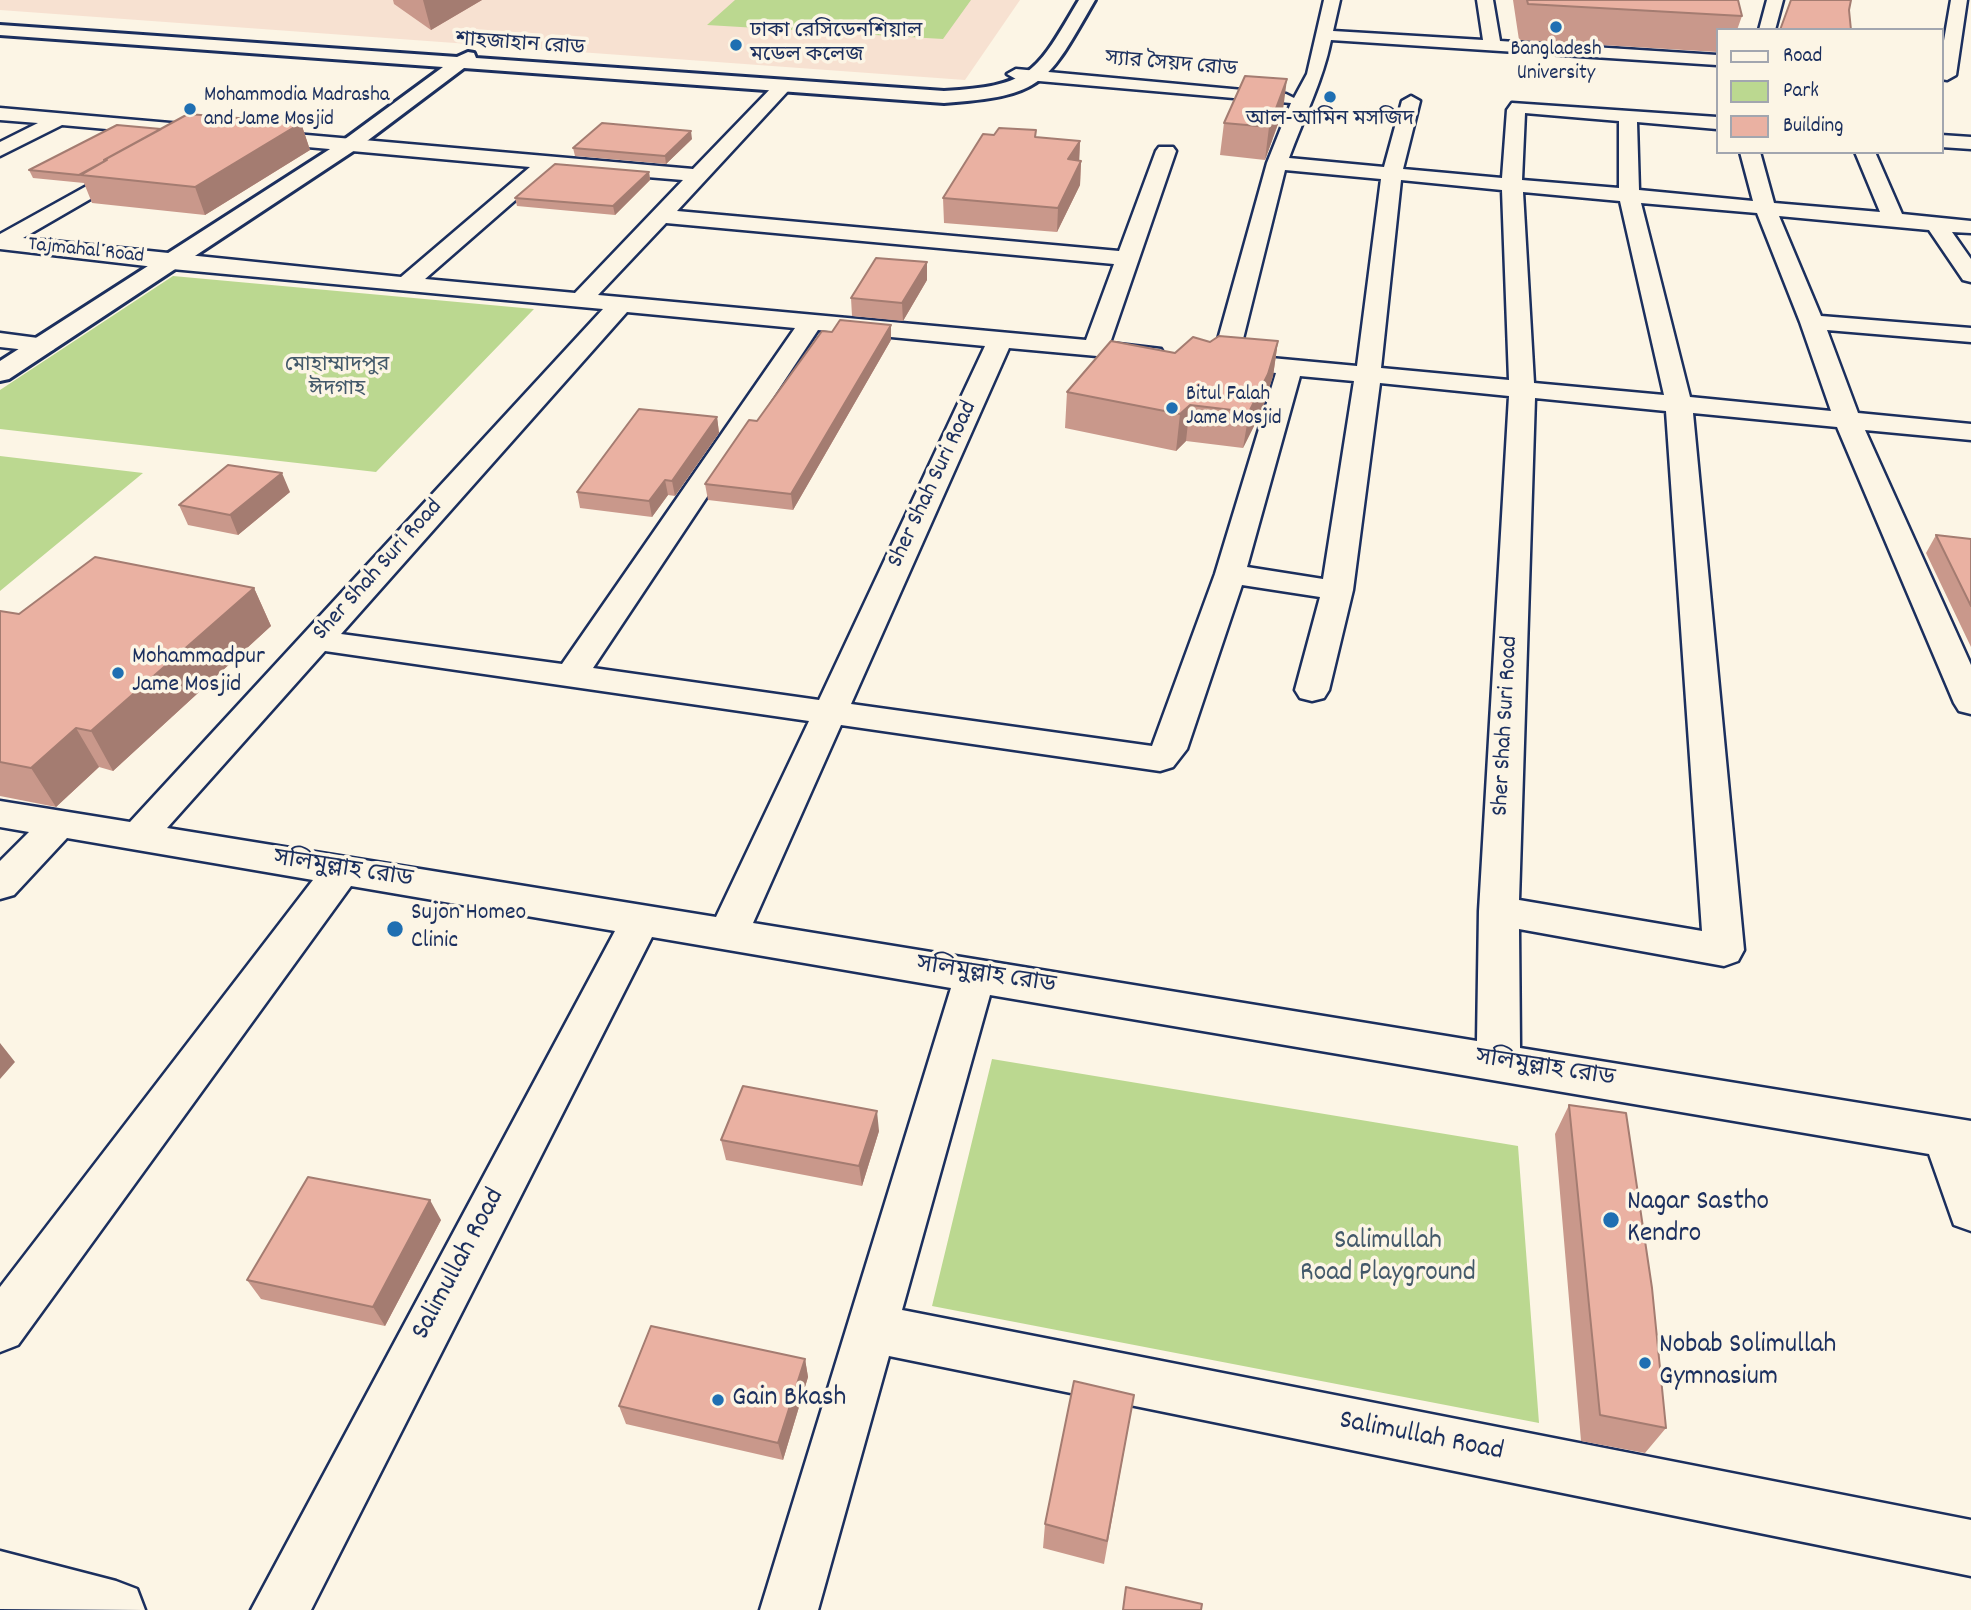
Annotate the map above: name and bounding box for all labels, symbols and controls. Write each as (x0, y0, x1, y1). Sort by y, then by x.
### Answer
marker: Bangladesh University (1548, 19, 1564, 35)
place label: ঢাকা রেসিডেনশিয়াল মডেল কলেজ (750, 20, 922, 70)
legend (1716, 28, 1943, 154)
street label: শাহজাহান রোড (454, 29, 586, 63)
marker: ঢাকা রেসিডেনশিয়াল মডেল কলেজ (728, 37, 744, 53)
place label: Bangladesh University (1510, 38, 1602, 88)
text: Road (1783, 42, 1822, 72)
street label: স্যার সৈয়দ রোড (1104, 48, 1238, 84)
text: Park (1783, 77, 1819, 107)
place label: Mohammodia Madrasha and Jame Mosjid (204, 84, 390, 134)
marker: আল-আমিন মসজিদ (1322, 89, 1338, 105)
marker: Mohammodia Madrasha and Jame Mosjid (182, 101, 198, 117)
place label: আল-আমিন মসজিদ (1246, 108, 1414, 134)
text: Building (1783, 112, 1843, 142)
street label: Tajmahal Road (27, 233, 145, 271)
park label: মোহাম্মাদপুর ঈদগাহ (285, 354, 389, 404)
place label: Bitul Falah Jame Mosjid (1186, 383, 1282, 433)
street label: Sher Shah Suri Road (883, 397, 985, 573)
marker: Bitul Falah Jame Mosjid (1164, 400, 1180, 416)
street label: Sher Shah Suri Road (308, 494, 450, 648)
street label: Sher Shah Suri Road (1488, 635, 1526, 817)
place label: Mohammadpur Jame Mosjid (132, 645, 265, 701)
marker: Mohammadpur Jame Mosjid (110, 665, 126, 681)
street label: সলিমুল্লাহ রোড (271, 846, 415, 896)
place label: Sujon Homeo Clinic (411, 901, 526, 957)
marker: Sujon Homeo Clinic (385, 919, 405, 939)
street label: সলিমুল্লাহ রোড (914, 952, 1058, 1002)
street label: সলিমুল্লাহ রোড (1473, 1045, 1617, 1095)
street label: Salimullah Road (406, 1184, 514, 1346)
place label: Nagar Sastho Kendro (1627, 1187, 1769, 1253)
marker: Nagar Sastho Kendro (1601, 1210, 1621, 1230)
park label: Salimullah Road Playground (1300, 1226, 1476, 1292)
place label: Nobab Solimullah Gymnasium (1659, 1330, 1836, 1396)
marker: Nobab Solimullah Gymnasium (1637, 1355, 1653, 1371)
place label: Gain Bkash (732, 1383, 846, 1417)
marker: Gain Bkash (710, 1392, 726, 1408)
street label: Salimullah Road (1336, 1406, 1506, 1470)

